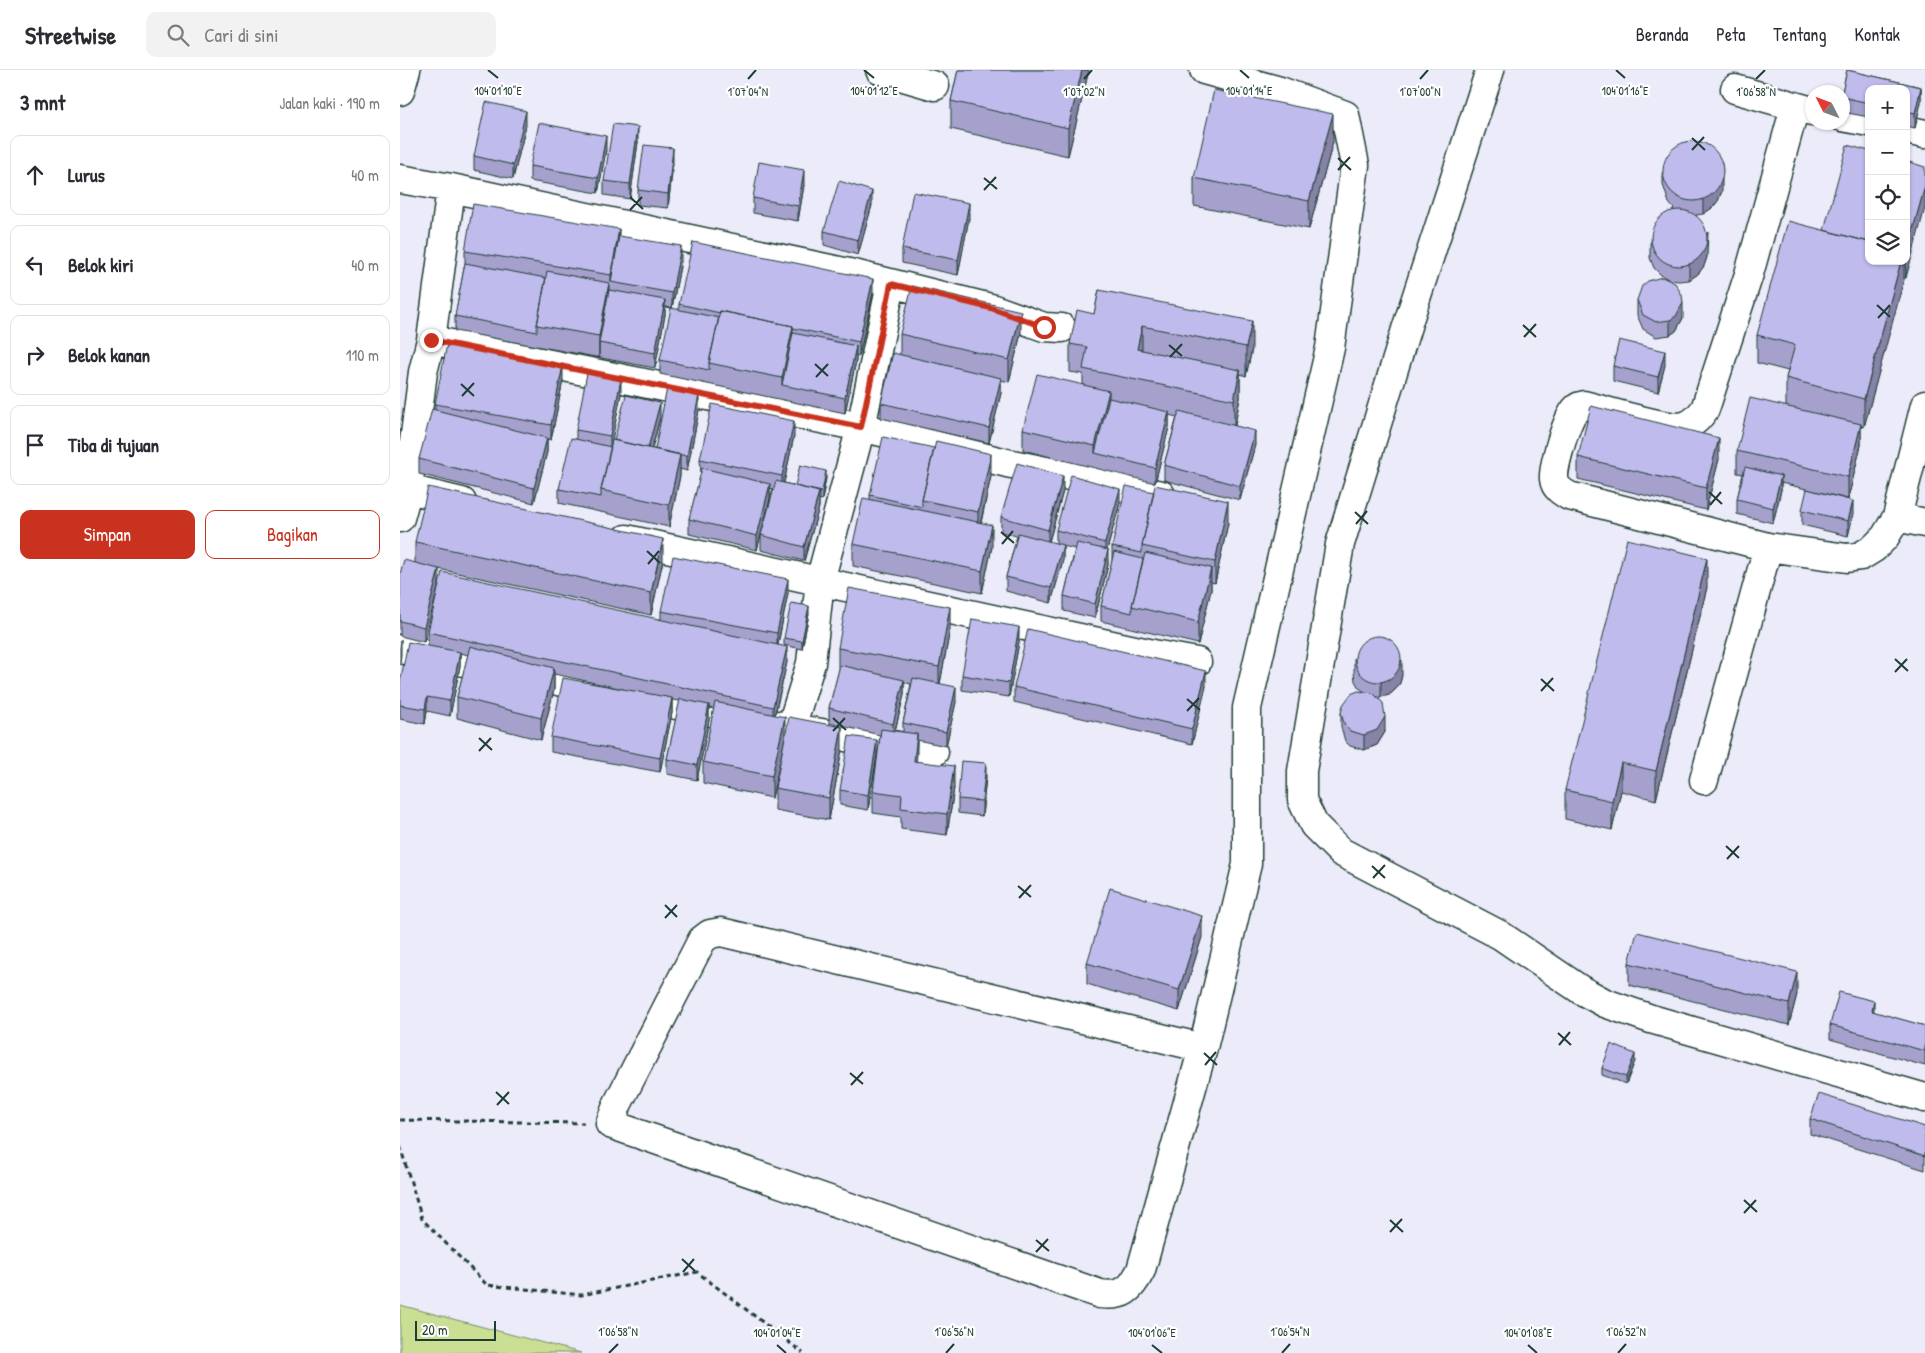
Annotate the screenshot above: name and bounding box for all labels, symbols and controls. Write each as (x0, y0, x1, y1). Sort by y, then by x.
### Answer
search box (146, 12, 496, 57)
text: Streetwise (25, 19, 116, 51)
icon: search (164, 21, 192, 49)
text: Cari di sini (204, 22, 278, 48)
text: Beranda (1636, 22, 1688, 47)
text: Peta (1716, 22, 1745, 47)
text: Tentang (1773, 22, 1826, 47)
text: Kontak (1854, 22, 1900, 47)
text: 104°01'10"E (474, 82, 522, 99)
text: 104°01'12"E (850, 82, 899, 99)
text: 104°01'14"E (1226, 82, 1273, 99)
text: 104°01'16"E (1602, 82, 1649, 99)
text: 1°07'04"N (728, 83, 768, 100)
text: 1°07'02"N (1063, 83, 1105, 100)
text: 1°07'00"N (1399, 83, 1441, 100)
text: 1°06'58"N (1736, 83, 1776, 100)
north arrow (1805, 85, 1850, 130)
map controls (1865, 85, 1910, 265)
button: + (1865, 85, 1910, 130)
text: 3 mnt (20, 88, 65, 117)
text: Jalan kaki · 190 m (279, 92, 380, 114)
button: − (1865, 130, 1910, 175)
icon: ahead (21, 161, 49, 189)
text: Lurus (68, 162, 105, 188)
text: 40 m (351, 164, 379, 186)
button: locate (1865, 175, 1910, 220)
button: layers (1865, 220, 1910, 265)
icon: left (21, 251, 49, 279)
text: Belok kiri (68, 252, 134, 278)
text: 40 m (351, 254, 379, 276)
route start (1033, 316, 1056, 339)
route end (420, 329, 443, 352)
icon: right (21, 341, 49, 369)
text: Belok kanan (68, 342, 150, 368)
text: 110 m (346, 344, 379, 366)
icon: arrive (21, 431, 49, 459)
text: Tiba di tujuan (68, 432, 159, 458)
button: Simpan (20, 510, 195, 559)
button: Bagikan (205, 510, 380, 559)
scale bar (415, 1318, 496, 1341)
text: 20 m (422, 1320, 448, 1339)
text: 1°06'58"N (598, 1323, 638, 1340)
text: 1°06'56"N (934, 1323, 974, 1340)
text: 1°06'54"N (1271, 1323, 1309, 1340)
text: 1°06'52"N (1606, 1323, 1646, 1340)
text: 104°01'04"E (753, 1324, 801, 1341)
text: 104°01'06"E (1128, 1324, 1177, 1341)
text: 104°01'08"E (1504, 1324, 1553, 1341)

